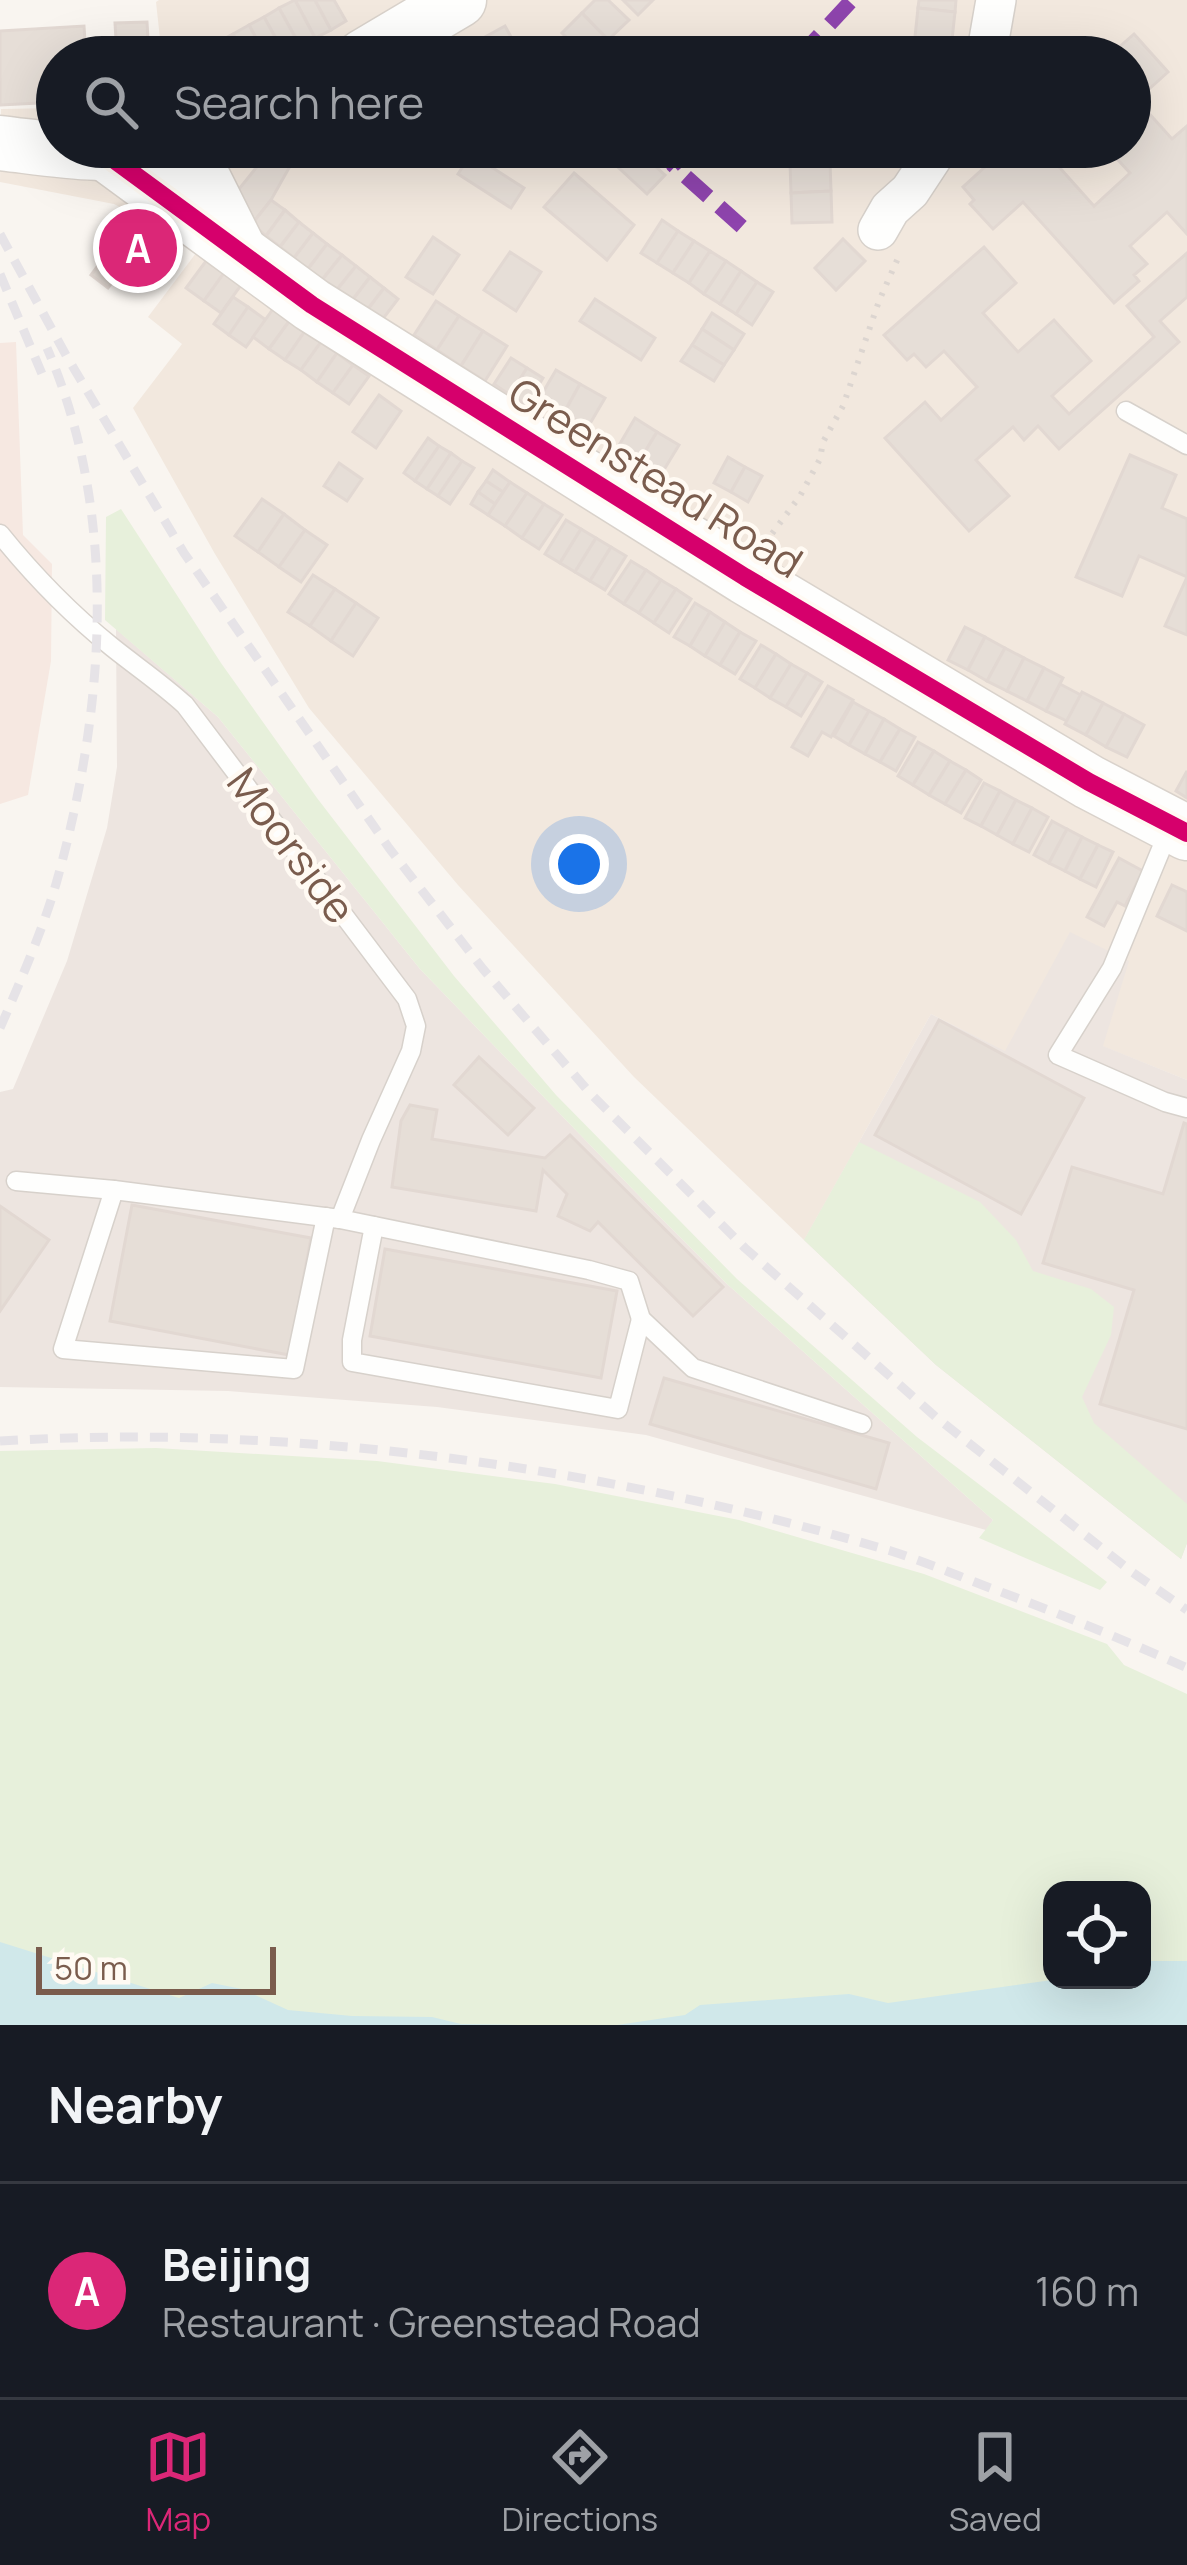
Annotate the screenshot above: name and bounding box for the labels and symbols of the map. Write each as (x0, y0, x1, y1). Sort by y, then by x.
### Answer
pin: A (99, 203, 177, 293)
street label: Greenstead Road (498, 363, 814, 591)
street label: Moorside (214, 755, 370, 935)
your location (549, 834, 609, 894)
scale bar (36, 1941, 276, 1994)

